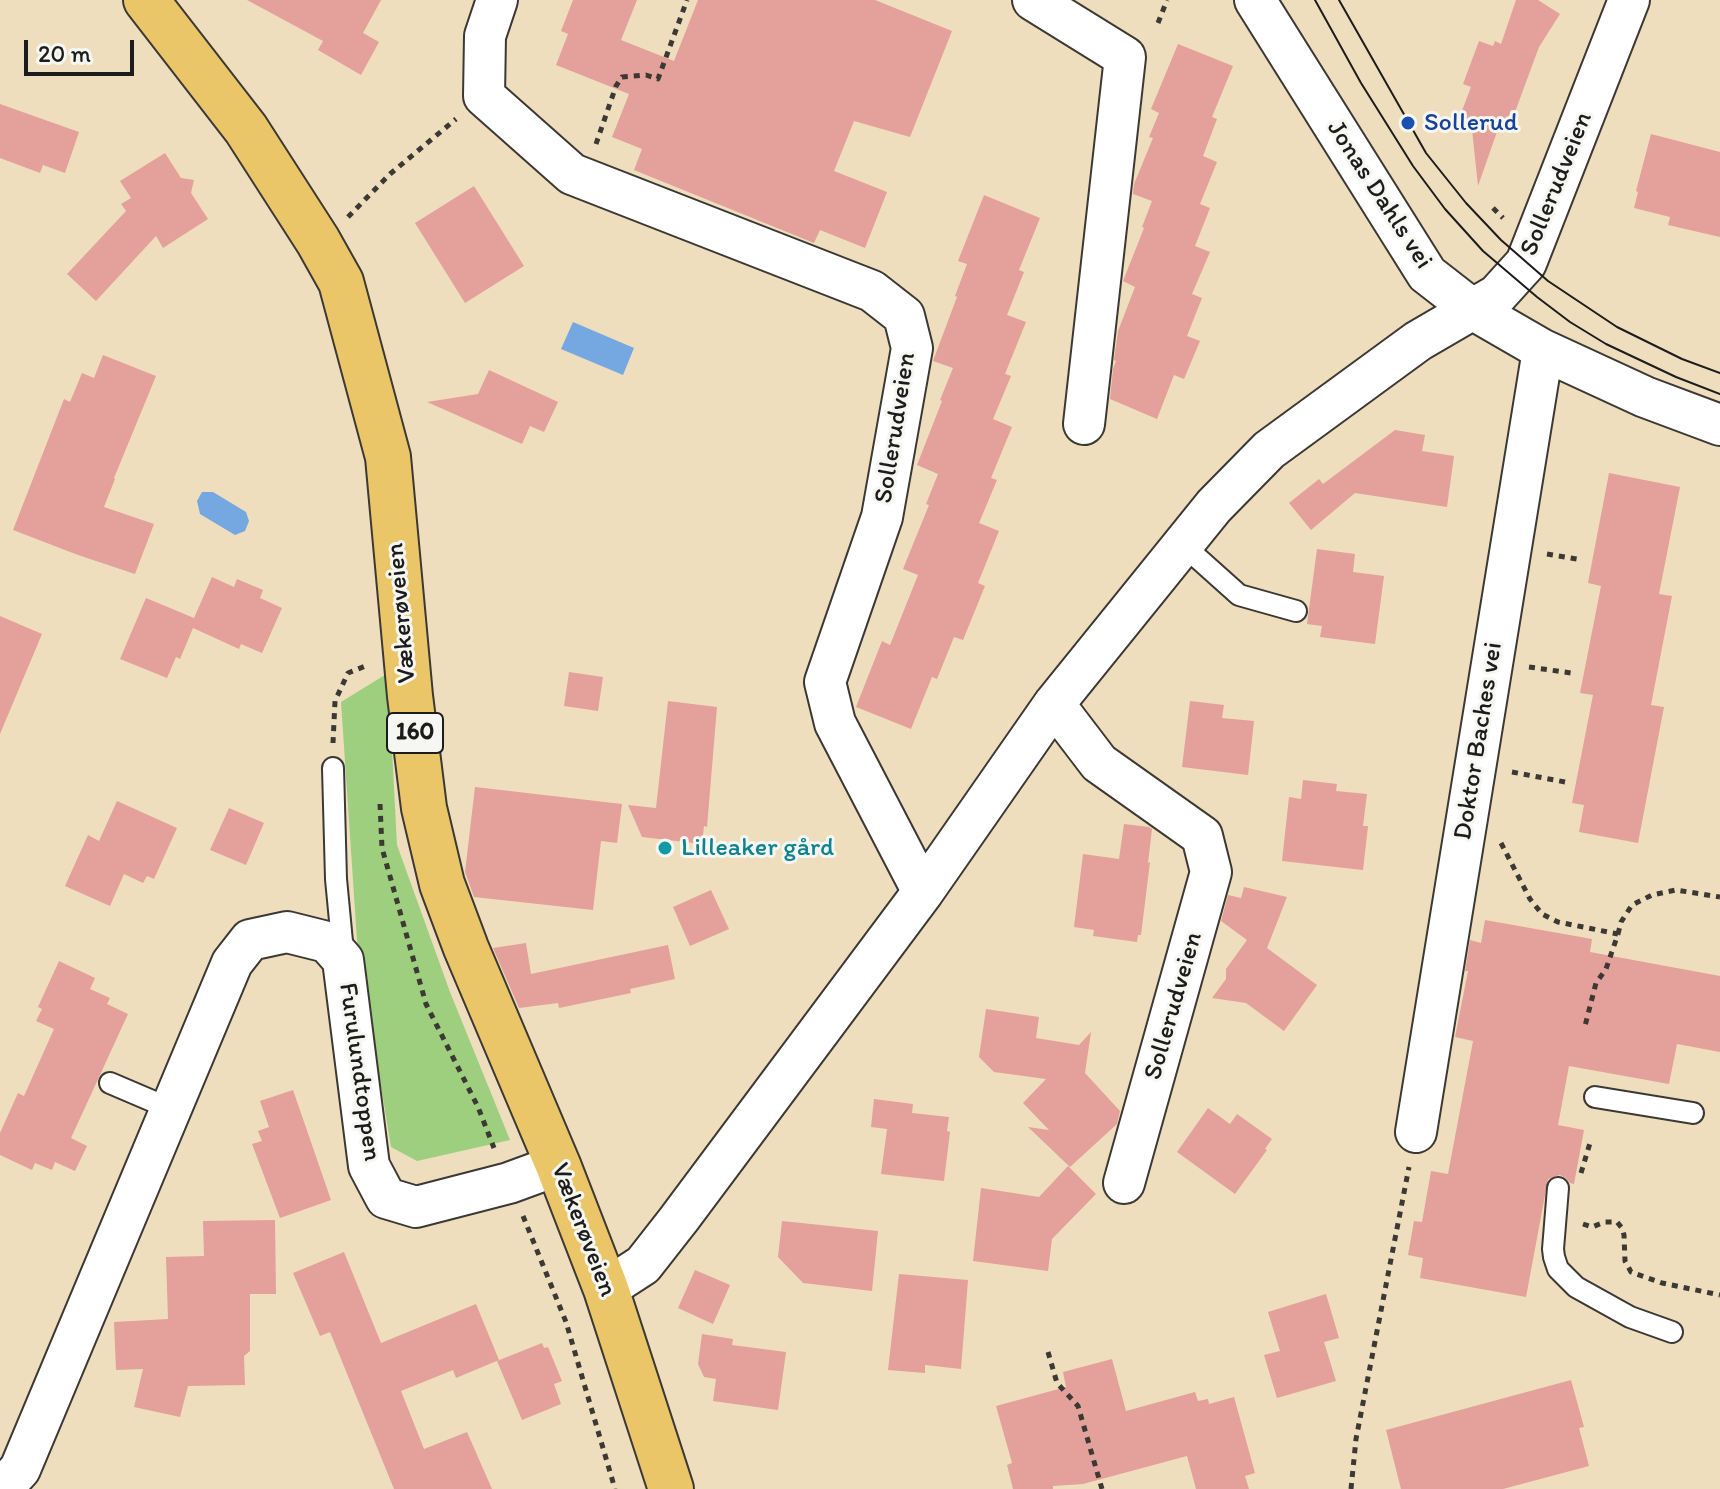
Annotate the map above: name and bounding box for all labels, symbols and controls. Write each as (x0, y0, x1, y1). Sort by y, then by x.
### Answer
scale bar (28, 24, 138, 74)
text: 20 m (38, 39, 91, 68)
place label: Sollerud (1424, 107, 1518, 139)
street label: Sollerudveien (1514, 107, 1600, 261)
marker: Sollerud (1399, 114, 1417, 132)
street label: Jonas Dahls vei (1319, 115, 1439, 275)
street label: Sollerudveien (869, 350, 923, 506)
street label: Vækerøveien (380, 542, 424, 684)
street label: Doktor Baches vei (1448, 640, 1510, 842)
road number: 160 (387, 713, 443, 753)
place label: Lilleaker gård (681, 832, 834, 864)
marker: Lilleaker gård (656, 839, 674, 857)
street label: Sollerudveien (1138, 928, 1210, 1084)
street label: Furulundtoppen (331, 981, 387, 1163)
street label: Vækerøveien (543, 1159, 623, 1301)

